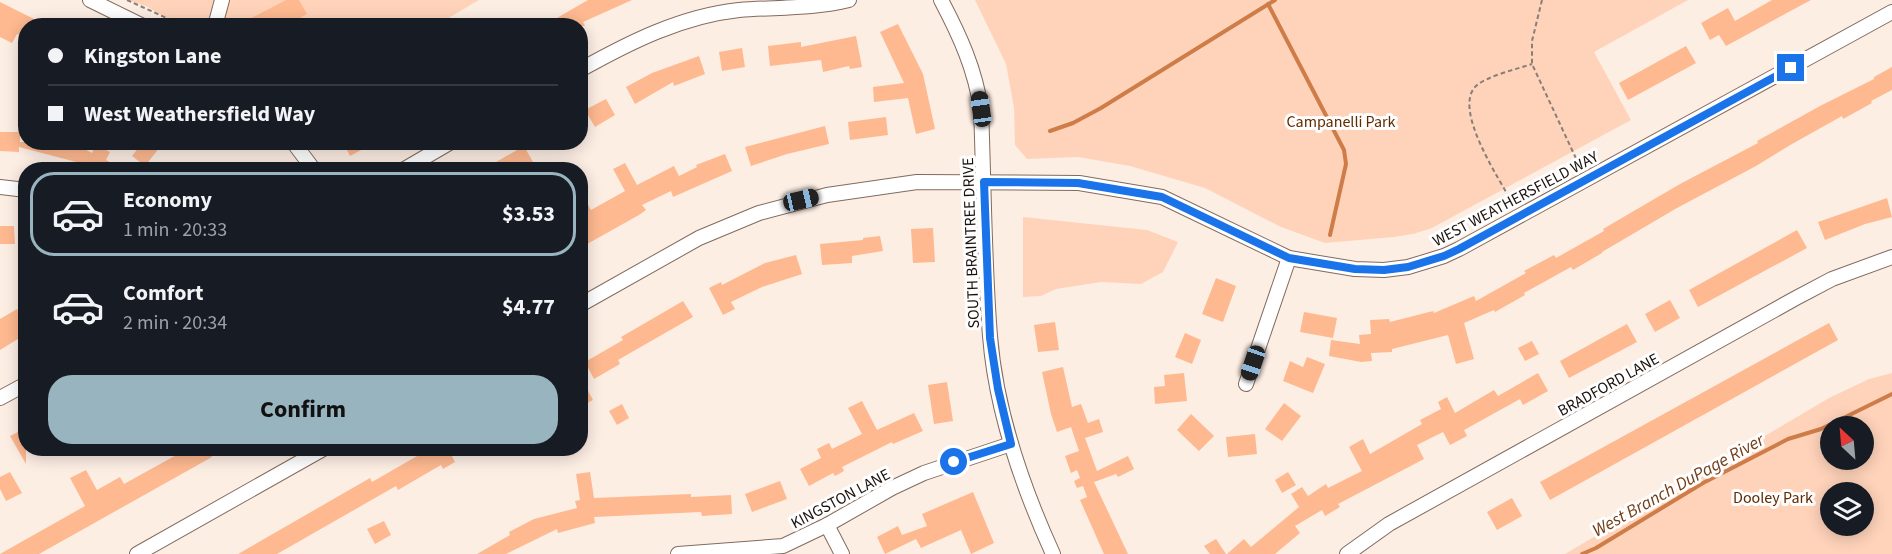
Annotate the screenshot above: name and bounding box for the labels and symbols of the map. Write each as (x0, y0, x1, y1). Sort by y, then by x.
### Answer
route end (1777, 54, 1804, 81)
car (970, 90, 992, 128)
park label: Campanelli Park (1286, 111, 1396, 133)
street label: WEST WEATHERSFIELD WAY (1429, 146, 1603, 252)
street label: SOUTH BRAINTREE DRIVE (957, 157, 985, 329)
car (781, 187, 821, 213)
car (1239, 343, 1267, 383)
street label: BRADFORD LANE (1554, 348, 1663, 422)
north arrow (1820, 416, 1874, 470)
water label: West Branch DuPage River (1588, 427, 1769, 543)
route start (940, 448, 967, 475)
street label: KINGSTON LANE (787, 463, 894, 534)
park label: Dooley Park (1733, 487, 1813, 509)

